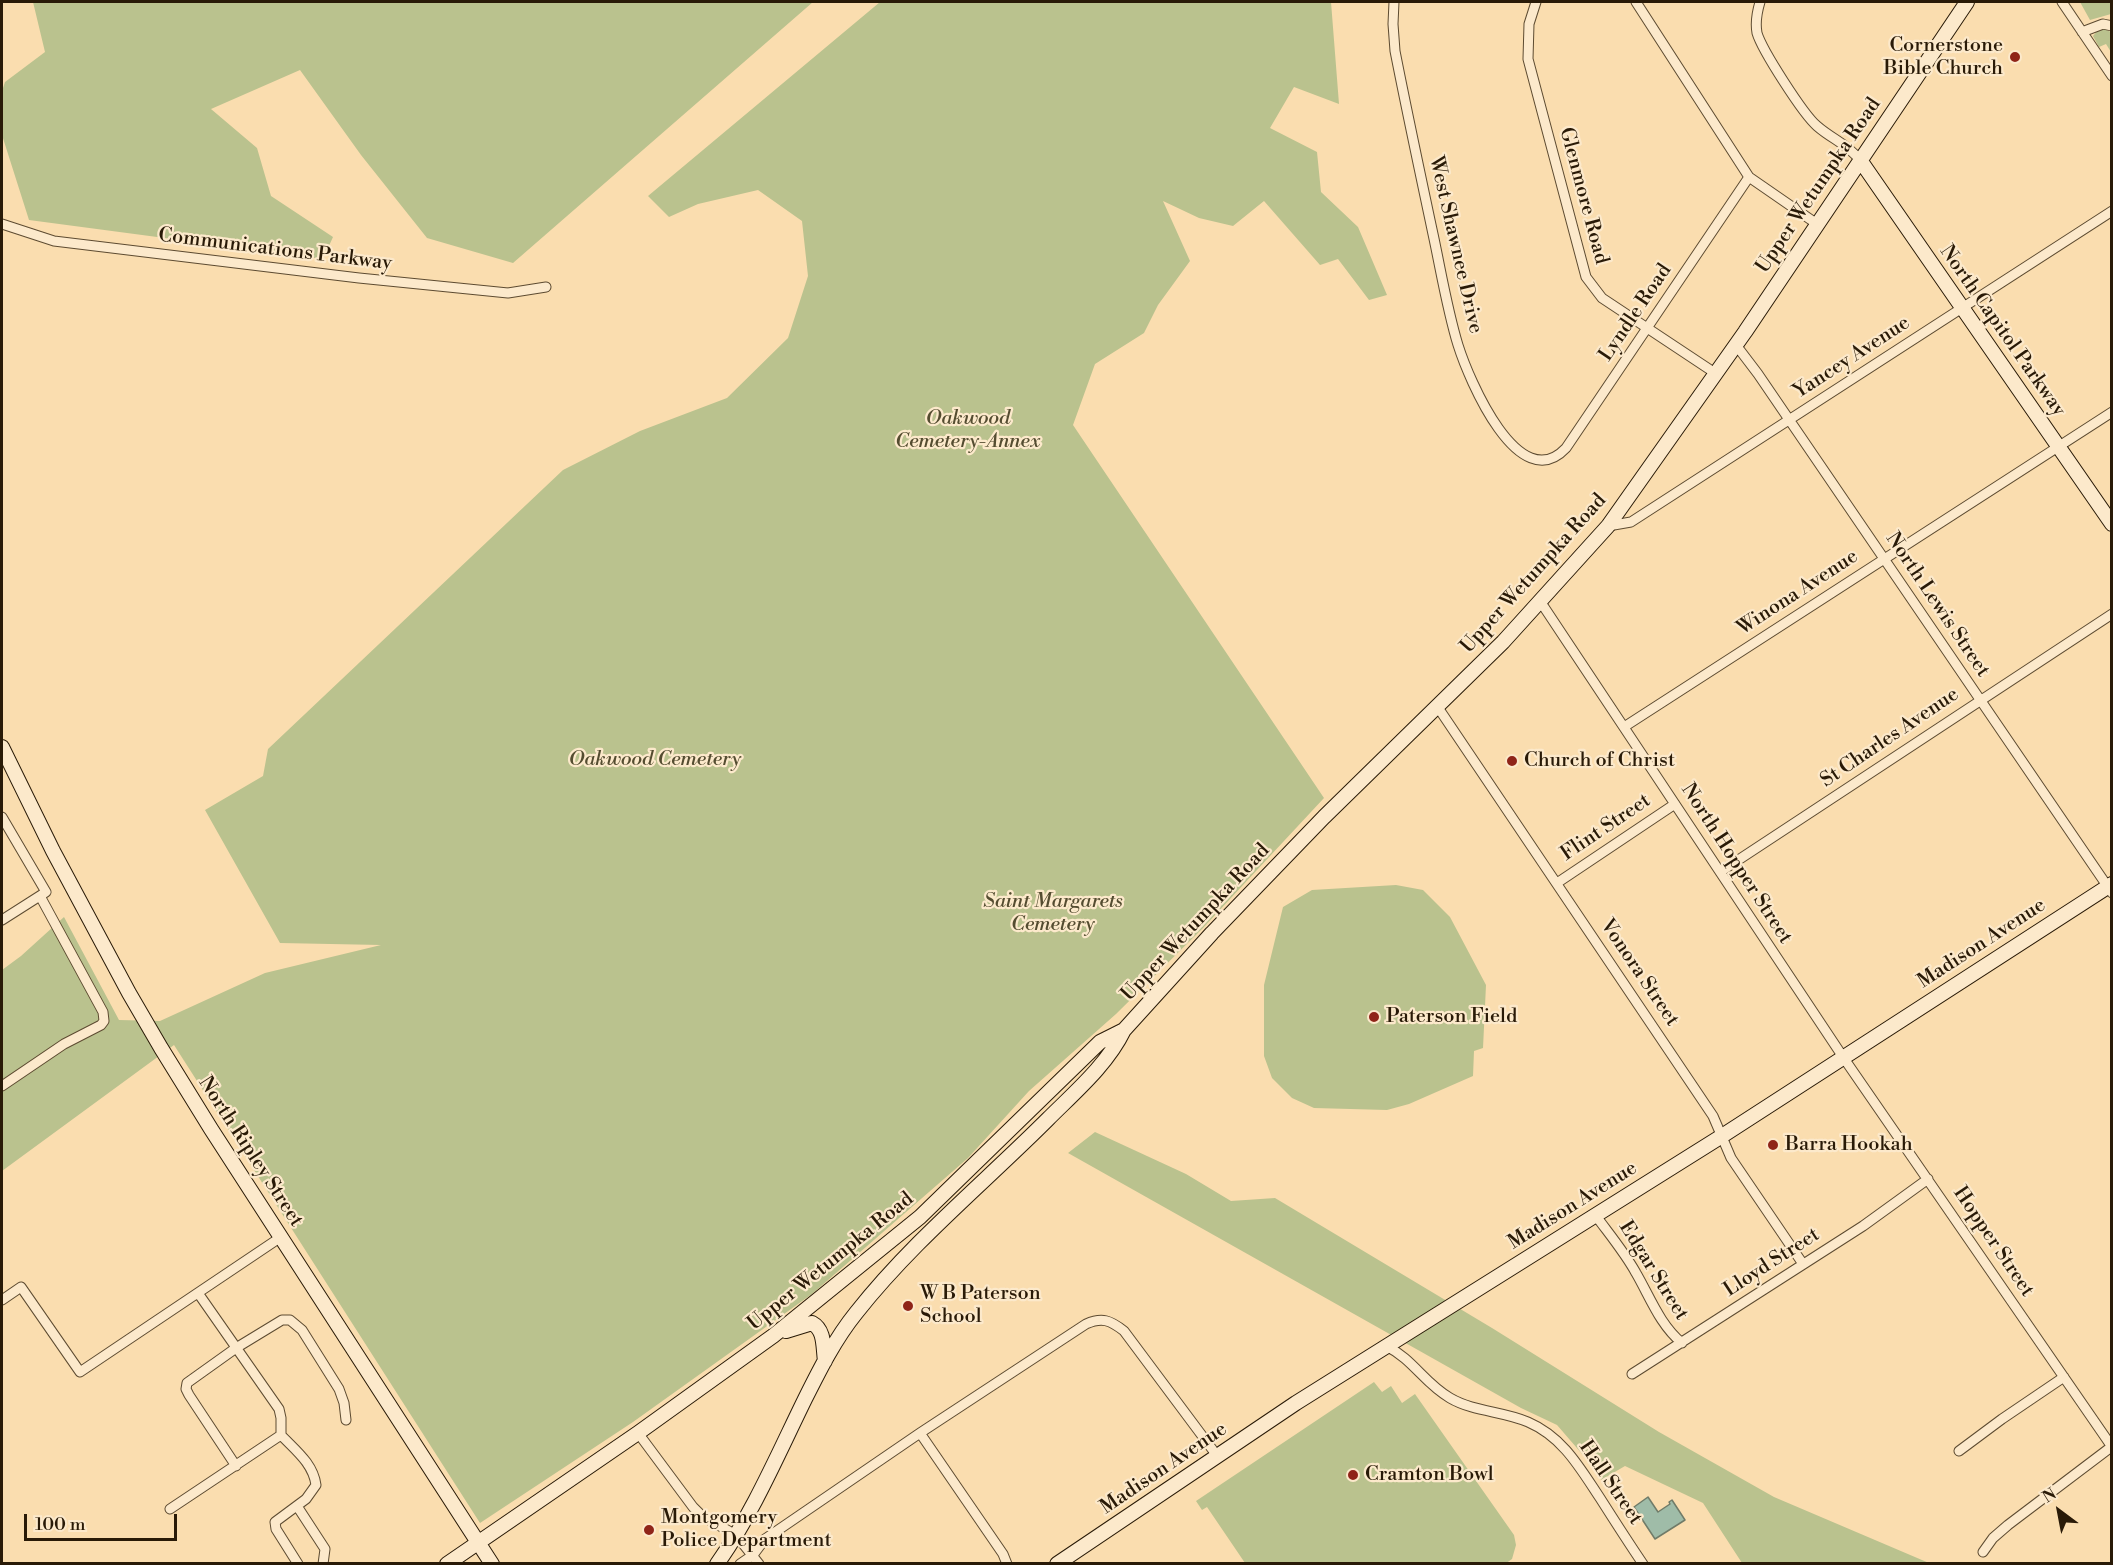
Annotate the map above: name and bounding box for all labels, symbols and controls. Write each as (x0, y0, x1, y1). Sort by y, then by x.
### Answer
place label: Cornerstone Bible Church (1883, 34, 2003, 81)
marker: Cornerstone Bible Church (2008, 50, 2022, 64)
street label: Upper Wetumpka Road (1751, 94, 1887, 278)
street label: Glenmore Road (1553, 125, 1613, 267)
street label: West Shawnee Drive (1423, 154, 1487, 336)
street label: Communications Parkway (157, 224, 393, 276)
street label: North Capitol Parkway (1934, 241, 2070, 421)
street label: Lyndle Road (1595, 260, 1677, 366)
street label: Yancey Avenue (1789, 311, 1915, 405)
park label: Oakwood Cemetery-Annex (895, 407, 1041, 454)
street label: Upper Wetumpka Road (1456, 489, 1612, 659)
street label: North Lewis Street (1880, 528, 1994, 682)
street label: Winona Avenue (1733, 545, 1863, 641)
street label: St Charles Avenue (1816, 683, 1964, 793)
park label: Oakwood Cemetery (569, 748, 741, 772)
place label: Church of Christ (1524, 749, 1675, 773)
marker: Church of Christ (1505, 754, 1519, 768)
street label: North Hopper Street (1675, 779, 1797, 949)
street label: Flint Street (1557, 789, 1655, 867)
street label: Upper Wetumpka Road (1117, 839, 1275, 1007)
park label: Saint Margarets Cemetery (983, 890, 1123, 937)
street label: Madison Avenue (1914, 894, 2050, 994)
street label: Vonora Street (1594, 915, 1684, 1031)
place label: Paterson Field (1386, 1005, 1517, 1029)
marker: Paterson Field (1367, 1010, 1381, 1024)
street label: North Ripley Street (192, 1072, 308, 1232)
place label: Barra Hookah (1785, 1133, 1913, 1157)
marker: Barra Hookah (1766, 1138, 1780, 1152)
street label: Madison Avenue (1504, 1157, 1642, 1255)
street label: Hopper Street (1947, 1182, 2039, 1302)
street label: Upper Wetumpka Road (743, 1188, 919, 1336)
street label: Edgar Street (1613, 1217, 1693, 1325)
street label: Lloyd Street (1720, 1223, 1824, 1303)
place label: W B Paterson School (920, 1282, 1041, 1329)
marker: W B Paterson School (901, 1299, 915, 1313)
street label: Madison Avenue (1096, 1418, 1232, 1520)
street label: Hall Street (1573, 1436, 1647, 1530)
place label: Cramton Bowl (1365, 1463, 1494, 1487)
marker: Cramton Bowl (1346, 1468, 1360, 1482)
north arrow (2029, 1481, 2089, 1541)
text: N (2039, 1484, 2060, 1508)
scale bar (27, 1502, 180, 1540)
place label: Montgomery Police Department (661, 1506, 832, 1553)
text: 100 m (35, 1513, 86, 1536)
marker: Montgomery Police Department (642, 1523, 656, 1537)

